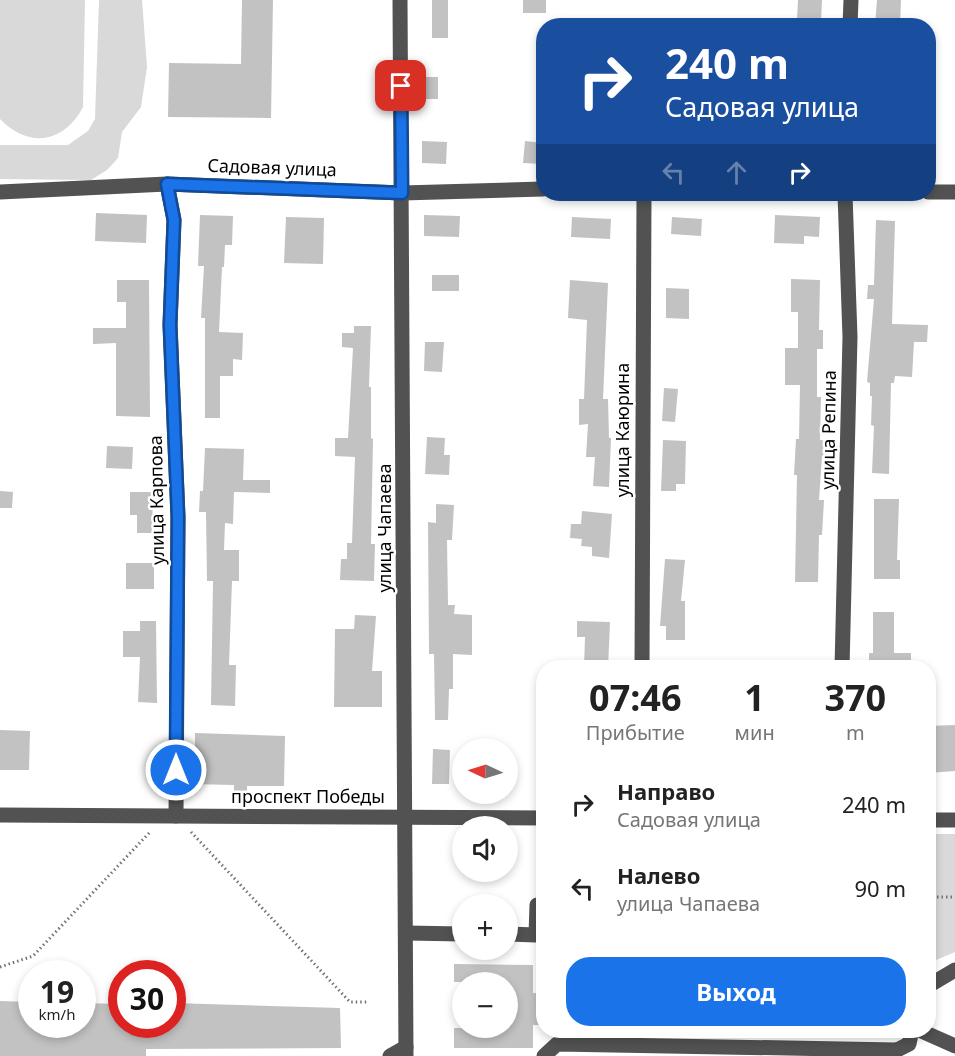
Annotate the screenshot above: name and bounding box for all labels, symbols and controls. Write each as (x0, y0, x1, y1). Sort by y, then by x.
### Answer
text: 240 m (665, 34, 789, 91)
icon: right (566, 42, 644, 120)
pin (375, 60, 426, 111)
icon: arrive (384, 69, 417, 102)
text: Садовая улица (665, 88, 859, 125)
street label: Садовая улица (207, 153, 337, 181)
icon: left (657, 156, 690, 189)
icon: ahead (720, 156, 753, 189)
icon: right (783, 156, 816, 189)
street label: улица Каюрина (610, 363, 634, 497)
street label: улица Репина (815, 370, 841, 490)
street label: улица Карпова (143, 435, 169, 565)
street label: улица Чапаева (372, 464, 396, 592)
text: 07:46 (589, 673, 682, 722)
text: 1 (744, 673, 765, 722)
text: 370 (824, 673, 886, 722)
text: Прибытие (586, 719, 685, 746)
text: мин (735, 719, 775, 746)
text: m (846, 719, 865, 746)
position arrow (144, 738, 208, 802)
north arrow (452, 738, 518, 804)
map controls (452, 738, 518, 1038)
text: Направо (617, 776, 715, 806)
street label: проспект Победы (231, 784, 385, 808)
icon: right (566, 788, 599, 821)
text: 240 m (842, 789, 906, 819)
text: Садовая улица (617, 806, 761, 833)
button: sound (452, 816, 518, 882)
text: Налево (617, 860, 700, 890)
icon: left (566, 872, 599, 905)
text: 90 m (855, 873, 906, 903)
text: улица Чапаева (617, 890, 760, 917)
button: + (452, 894, 518, 960)
button: Выход (566, 957, 906, 1026)
speed limit sign: 30 (108, 960, 186, 1038)
text: 19 (40, 971, 74, 1012)
button: − (452, 972, 518, 1038)
text: km/h (39, 1004, 75, 1024)

